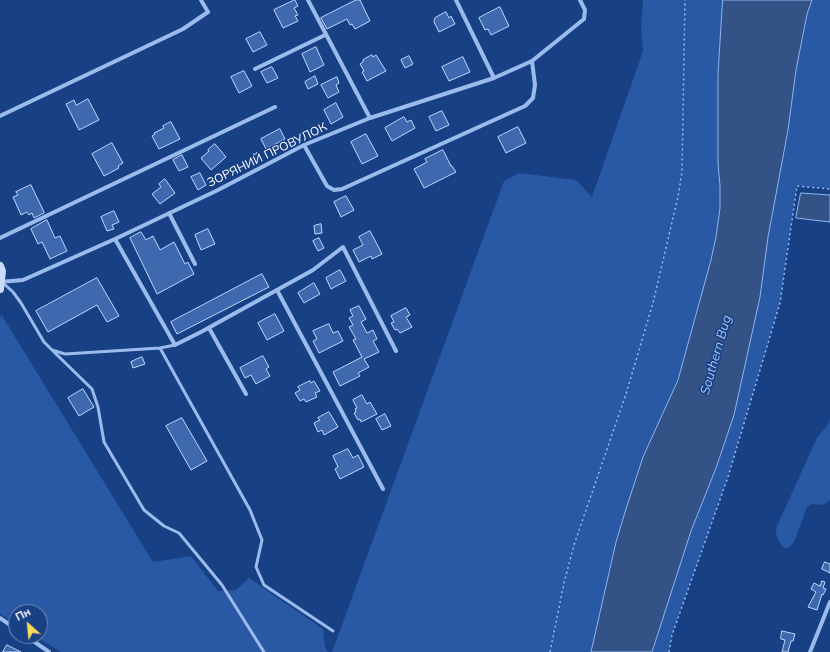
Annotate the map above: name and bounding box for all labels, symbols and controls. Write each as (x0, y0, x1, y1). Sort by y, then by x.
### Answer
street label: ЗОРЯНИЙ ПРОВУЛОК (205, 120, 329, 190)
water label: Southern Bug (697, 313, 735, 397)
north arrow (8, 604, 48, 644)
text: Пн (13, 604, 33, 624)

